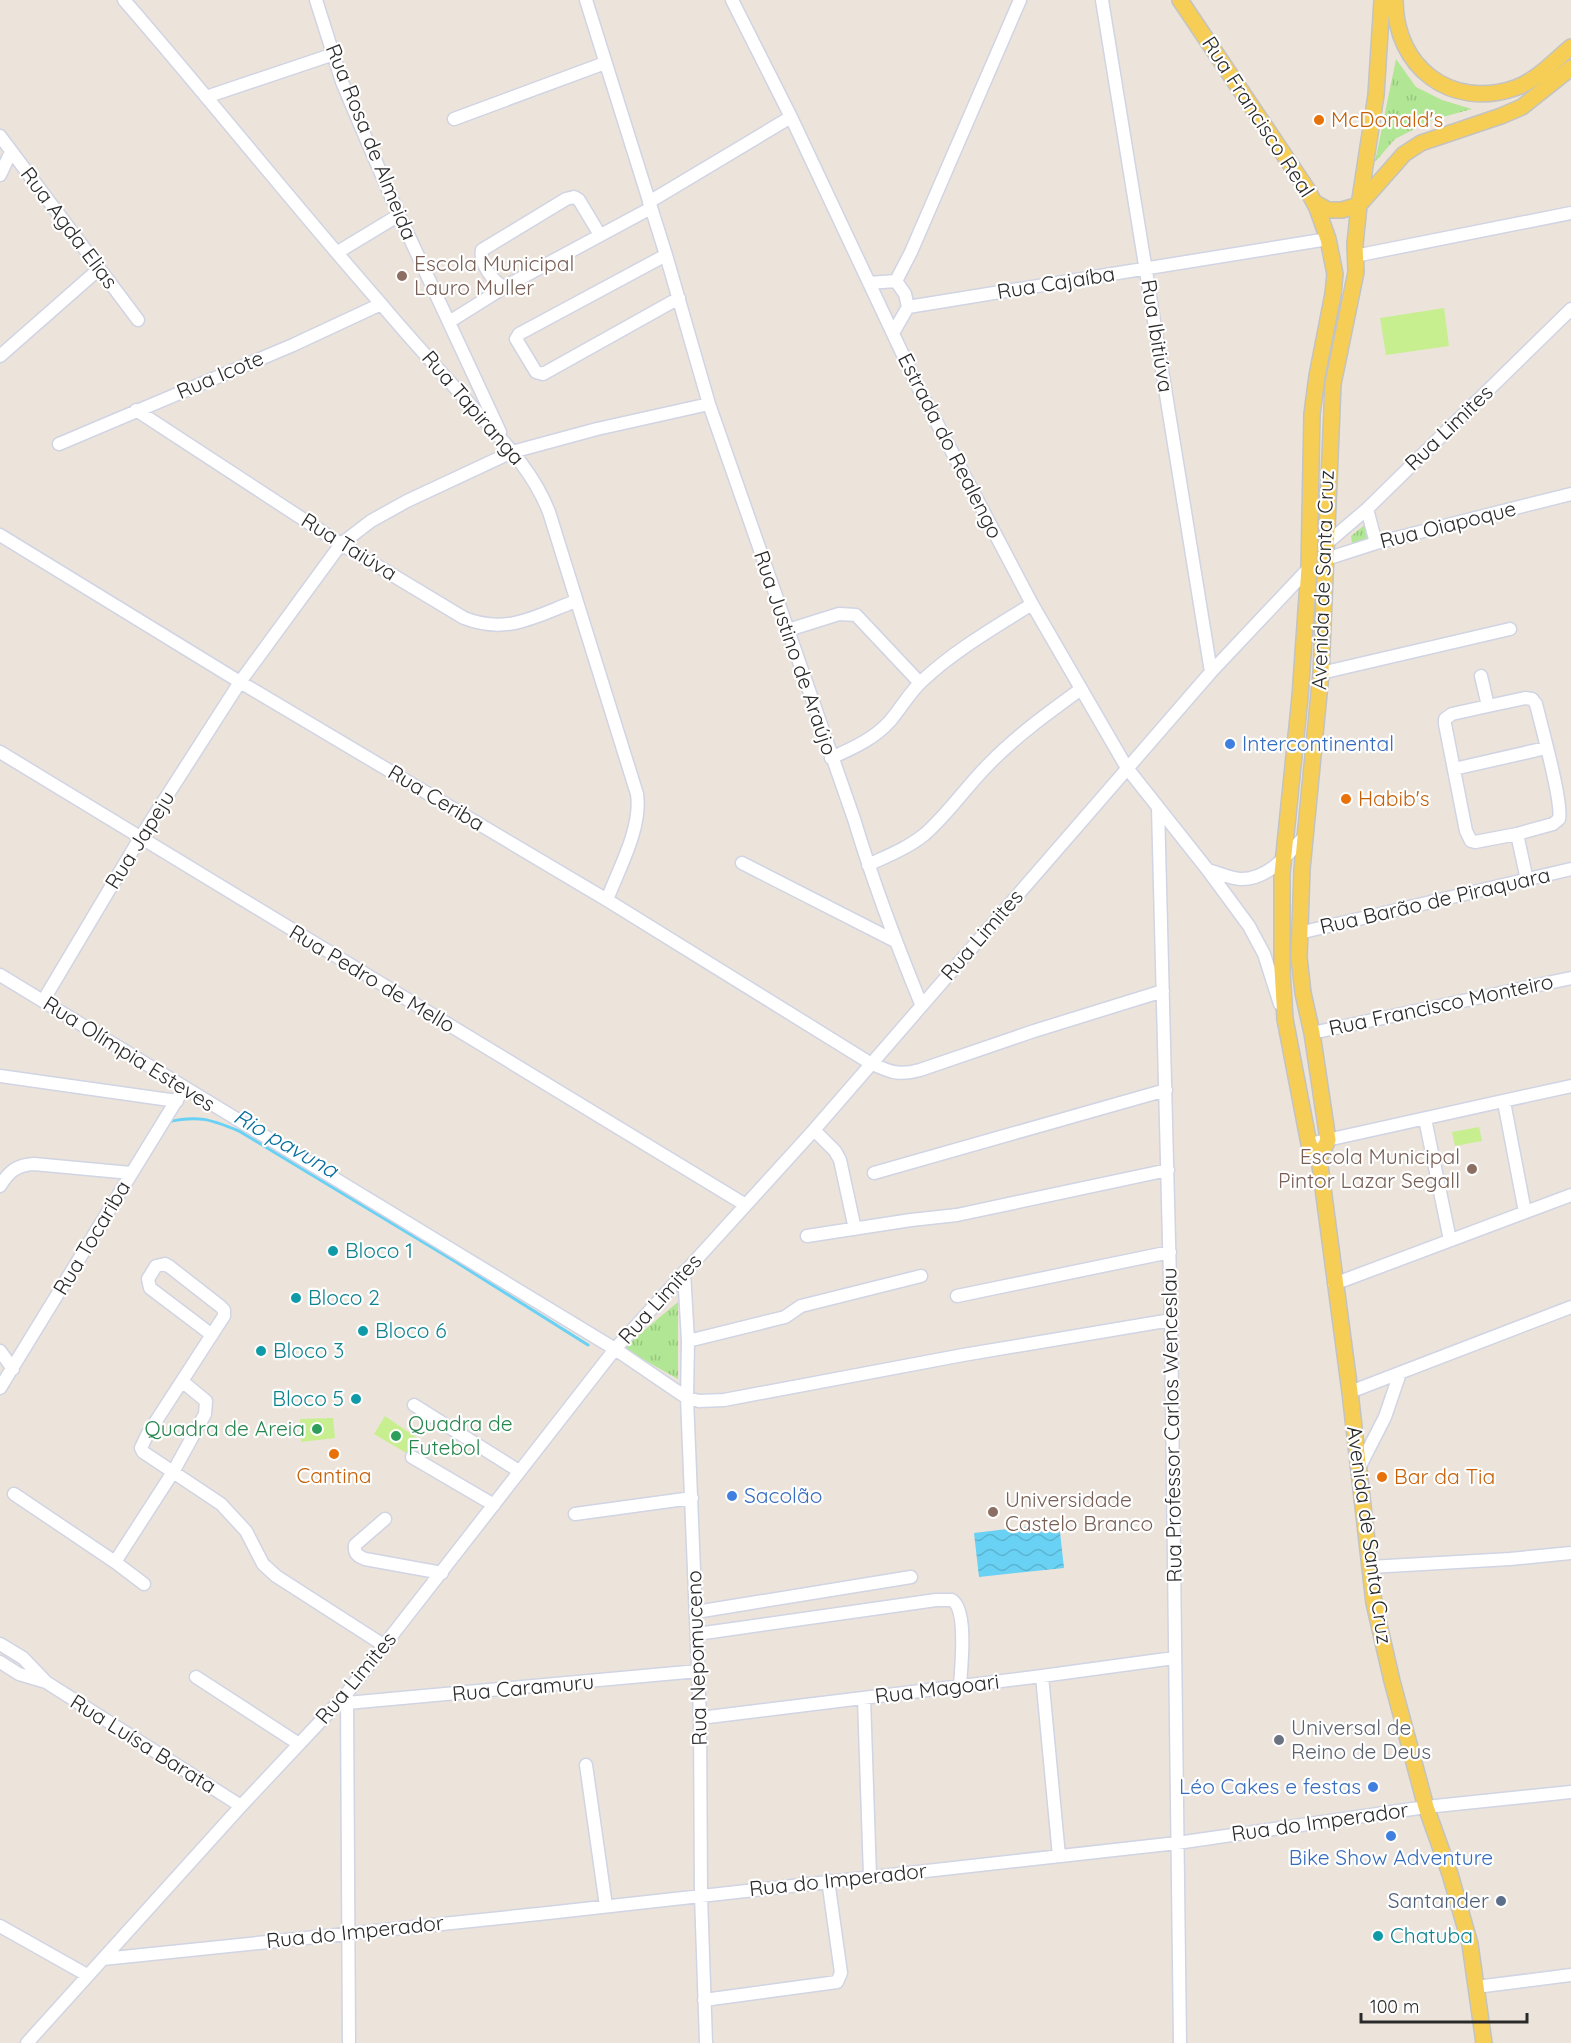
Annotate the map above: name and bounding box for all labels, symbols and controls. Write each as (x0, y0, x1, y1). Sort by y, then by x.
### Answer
street label: Rua Francisco Real (1197, 31, 1321, 202)
street label: Rua Rosa de Almeida (321, 40, 423, 243)
place label: McDonald's (1331, 106, 1443, 132)
marker: McDonald's (1312, 113, 1326, 127)
street label: Rua Agda Elias (16, 161, 124, 293)
place label: Escola Municipal Lauro Muller (414, 250, 574, 300)
street label: Rua Cajaíba (995, 260, 1117, 304)
marker: Escola Municipal Lauro Muller (395, 269, 409, 283)
street label: Rua Ibitiúva (1136, 277, 1180, 394)
street label: Rua Icote (172, 344, 267, 404)
street label: Rua Tapiranga (417, 345, 531, 470)
street label: Estrada do Realengo (893, 349, 1009, 543)
street label: Rua Limites (1399, 379, 1498, 476)
street label: Avenida de Santa Cruz (1305, 470, 1339, 690)
street label: Rua Oiapoque (1377, 495, 1519, 554)
street label: Rua Taiúva (297, 507, 402, 586)
street label: Rua Justino de Araújo (749, 547, 843, 758)
place label: Intercontinental (1242, 730, 1394, 756)
marker: Intercontinental (1223, 737, 1237, 751)
street label: Rua Ceriba (384, 758, 489, 836)
street label: Rua Japeju (99, 785, 180, 894)
place label: Habib's (1358, 785, 1430, 811)
marker: Habib's (1339, 792, 1353, 806)
street label: Rua Barão de Piraquara (1317, 861, 1552, 939)
street label: Rua Limites (935, 883, 1028, 985)
street label: Rua Pedro de Mello (285, 918, 460, 1038)
street label: Rua Francisco Monteiro (1326, 967, 1556, 1041)
street label: Rua Olímpia Esteves (39, 990, 220, 1117)
water label: Rio pavuna (229, 1102, 344, 1185)
place label: Escola Municipal Pintor Lazar Segall (1278, 1143, 1460, 1193)
marker: Escola Municipal Pintor Lazar Segall (1465, 1162, 1479, 1176)
street label: Rua Tocariba (47, 1176, 135, 1299)
place label: Bloco 1 (345, 1237, 413, 1263)
marker: Bloco 1 (326, 1244, 340, 1258)
street label: Rua Limites (612, 1248, 706, 1349)
street label: Rua Professor Carlos Wenceslau (1155, 1267, 1187, 1583)
place label: Bloco 2 (308, 1284, 380, 1310)
marker: Bloco 2 (289, 1291, 303, 1305)
place label: Bloco 6 (375, 1317, 447, 1343)
marker: Bloco 6 (356, 1324, 370, 1338)
place label: Bloco 3 (273, 1337, 344, 1363)
marker: Bloco 3 (254, 1344, 268, 1358)
place label: Bloco 5 (272, 1385, 344, 1411)
marker: Bloco 5 (349, 1392, 363, 1406)
place label: Quadra de Futebol (408, 1410, 513, 1460)
place label: Quadra de Areia (144, 1415, 305, 1441)
marker: Quadra de Areia (310, 1422, 324, 1436)
street label: Avenida de Santa Cruz (1342, 1424, 1398, 1646)
marker: Quadra de Futebol (389, 1429, 403, 1443)
marker: Cantina (327, 1447, 341, 1461)
place label: Cantina (296, 1462, 372, 1488)
place label: Bar da Tia (1394, 1463, 1495, 1489)
marker: Bar da Tia (1375, 1470, 1389, 1484)
place label: Sacolão (744, 1482, 822, 1508)
place label: Universidade Castelo Branco (1005, 1486, 1153, 1536)
marker: Sacolão (725, 1489, 739, 1503)
marker: Universidade Castelo Branco (986, 1505, 1000, 1519)
street label: Rua Nepomuceno (680, 1570, 712, 1746)
street label: Rua Limites (309, 1626, 401, 1729)
street label: Rua Magoari (873, 1667, 1001, 1709)
street label: Rua Caramuru (451, 1668, 595, 1706)
street label: Rua Luísa Barata (66, 1688, 221, 1798)
place label: Universal de Reino de Deus (1291, 1714, 1431, 1764)
marker: Universal de Reino de Deus (1272, 1733, 1286, 1747)
place label: Léo Cakes e festas (1179, 1773, 1361, 1799)
marker: Léo Cakes e festas (1366, 1780, 1380, 1794)
street label: Rua do Imperador (1230, 1796, 1410, 1846)
marker: Bike Show Adventure (1384, 1829, 1398, 1843)
place label: Bike Show Adventure (1289, 1844, 1493, 1870)
street label: Rua do Imperador (748, 1857, 928, 1901)
place label: Santander (1388, 1887, 1489, 1913)
marker: Santander (1494, 1894, 1508, 1908)
street label: Rua do Imperador (265, 1909, 445, 1953)
place label: Chatuba (1390, 1922, 1473, 1948)
marker: Chatuba (1371, 1929, 1385, 1943)
scale bar (1361, 1986, 1528, 2024)
text: 100 m (1370, 1995, 1419, 2018)

